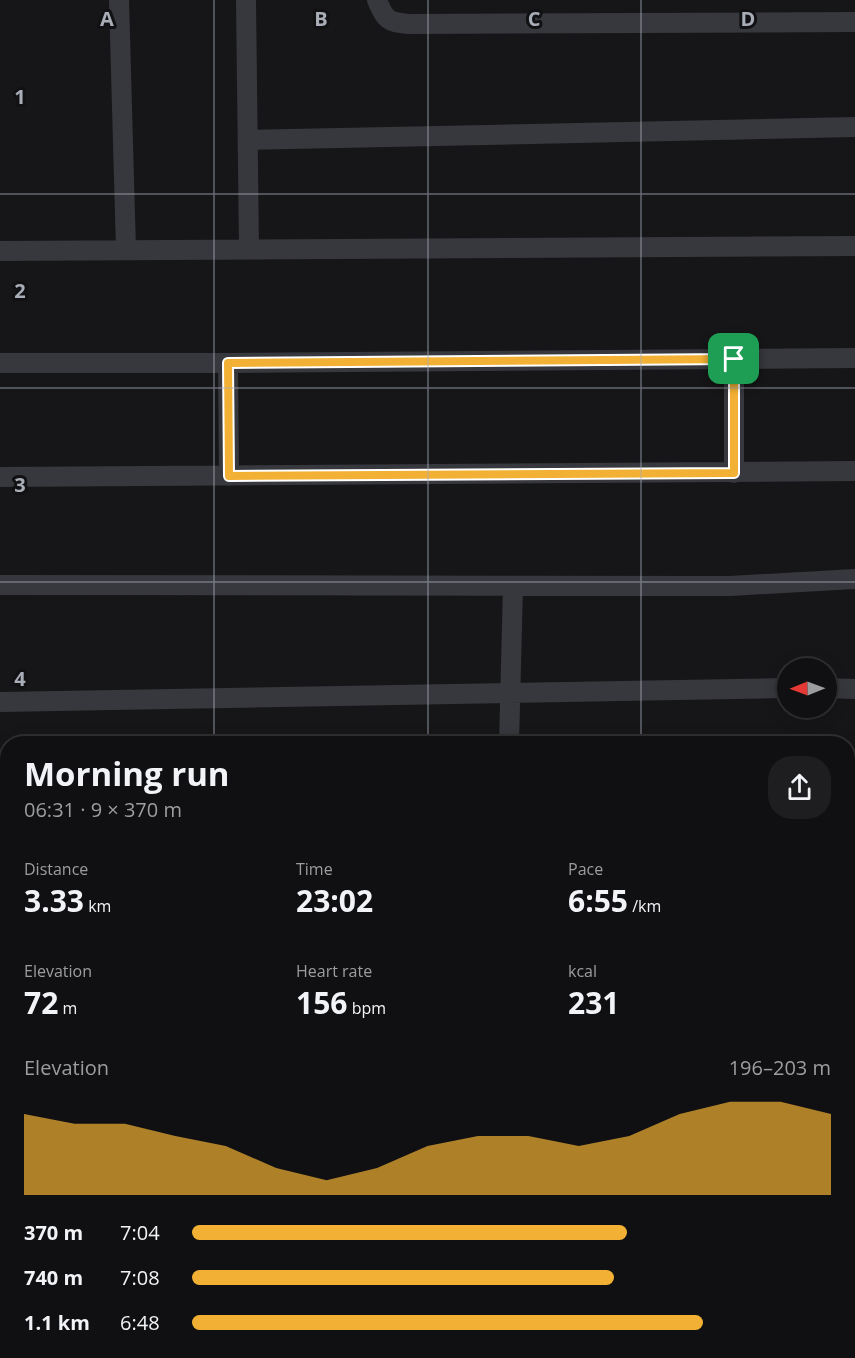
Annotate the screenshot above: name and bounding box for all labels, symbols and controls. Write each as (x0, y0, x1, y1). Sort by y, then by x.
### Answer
text: A (100, 5, 114, 32)
text: B (314, 5, 328, 32)
text: C (528, 5, 541, 32)
text: D (741, 5, 755, 32)
text: 1 (14, 83, 26, 110)
text: 2 (14, 277, 26, 304)
pin (708, 333, 759, 384)
icon: arrive (717, 342, 750, 375)
text: 3 (14, 471, 26, 498)
north arrow (777, 658, 837, 718)
map controls (777, 658, 837, 718)
text: 4 (14, 665, 26, 692)
text: Morning run (24, 751, 230, 796)
button: share (768, 756, 831, 819)
text: 06:31 · 9 × 370 m (24, 796, 182, 823)
text: Distance (24, 858, 88, 880)
text: Time (296, 858, 333, 880)
text: Pace (568, 858, 603, 880)
text: 3.33 (24, 880, 84, 921)
text: 23:02 (296, 880, 373, 921)
text: 6:55 (568, 880, 628, 921)
text: km (84, 895, 111, 917)
text: /km (628, 895, 661, 917)
text: Elevation (24, 960, 92, 982)
text: Heart rate (296, 960, 372, 982)
text: kcal (568, 960, 597, 982)
text: 72 (24, 982, 58, 1023)
text: 156 (296, 982, 347, 1023)
text: 231 (568, 982, 619, 1023)
text: m (58, 997, 77, 1019)
text: bpm (347, 997, 386, 1019)
text: Elevation (24, 1054, 109, 1081)
text: 196–203 m (729, 1054, 831, 1081)
text: 370 m (24, 1219, 83, 1246)
text: 7:04 (120, 1219, 160, 1246)
text: 740 m (24, 1264, 83, 1291)
text: 7:08 (120, 1264, 160, 1291)
text: 1.1 km (24, 1309, 90, 1336)
text: 6:48 (120, 1309, 160, 1336)

